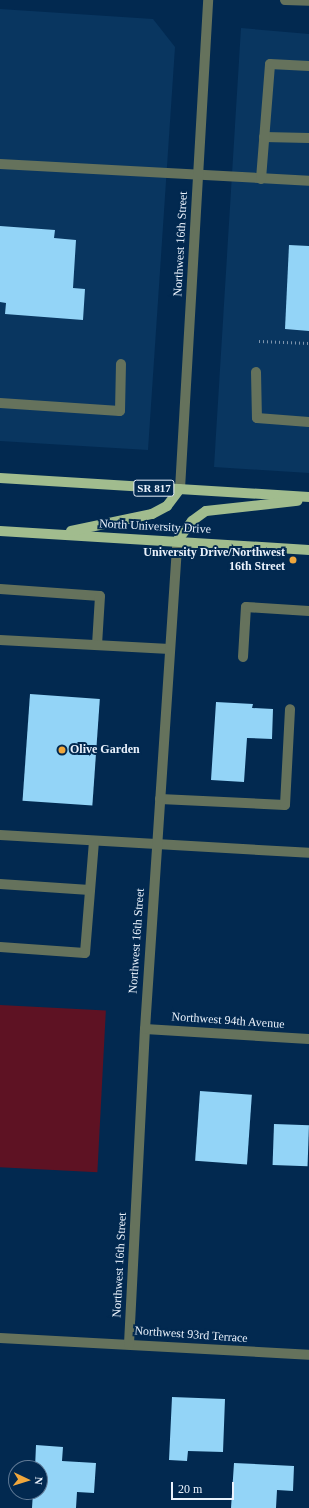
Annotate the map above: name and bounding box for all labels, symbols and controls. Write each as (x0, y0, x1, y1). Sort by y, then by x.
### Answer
street label: Northwest 16th Street (171, 191, 191, 297)
road number: SR 817 (133, 479, 175, 497)
street label: North University Drive (99, 517, 211, 537)
place label: University Drive/Northwest 16th Street (143, 546, 285, 574)
marker: University Drive/Northwest 16th Street (288, 555, 298, 565)
place label: Olive Garden (70, 743, 140, 757)
marker: Olive Garden (57, 745, 67, 755)
street label: Northwest 16th Street (126, 888, 148, 994)
street label: Northwest 94th Avenue (171, 1010, 285, 1032)
street label: Northwest 16th Street (110, 1212, 130, 1318)
street label: Northwest 93rd Terrace (134, 1324, 248, 1346)
north arrow (8, 1460, 48, 1500)
scale bar (173, 1474, 236, 1500)
text: N (33, 1476, 45, 1485)
text: 20 m (178, 1482, 202, 1496)

